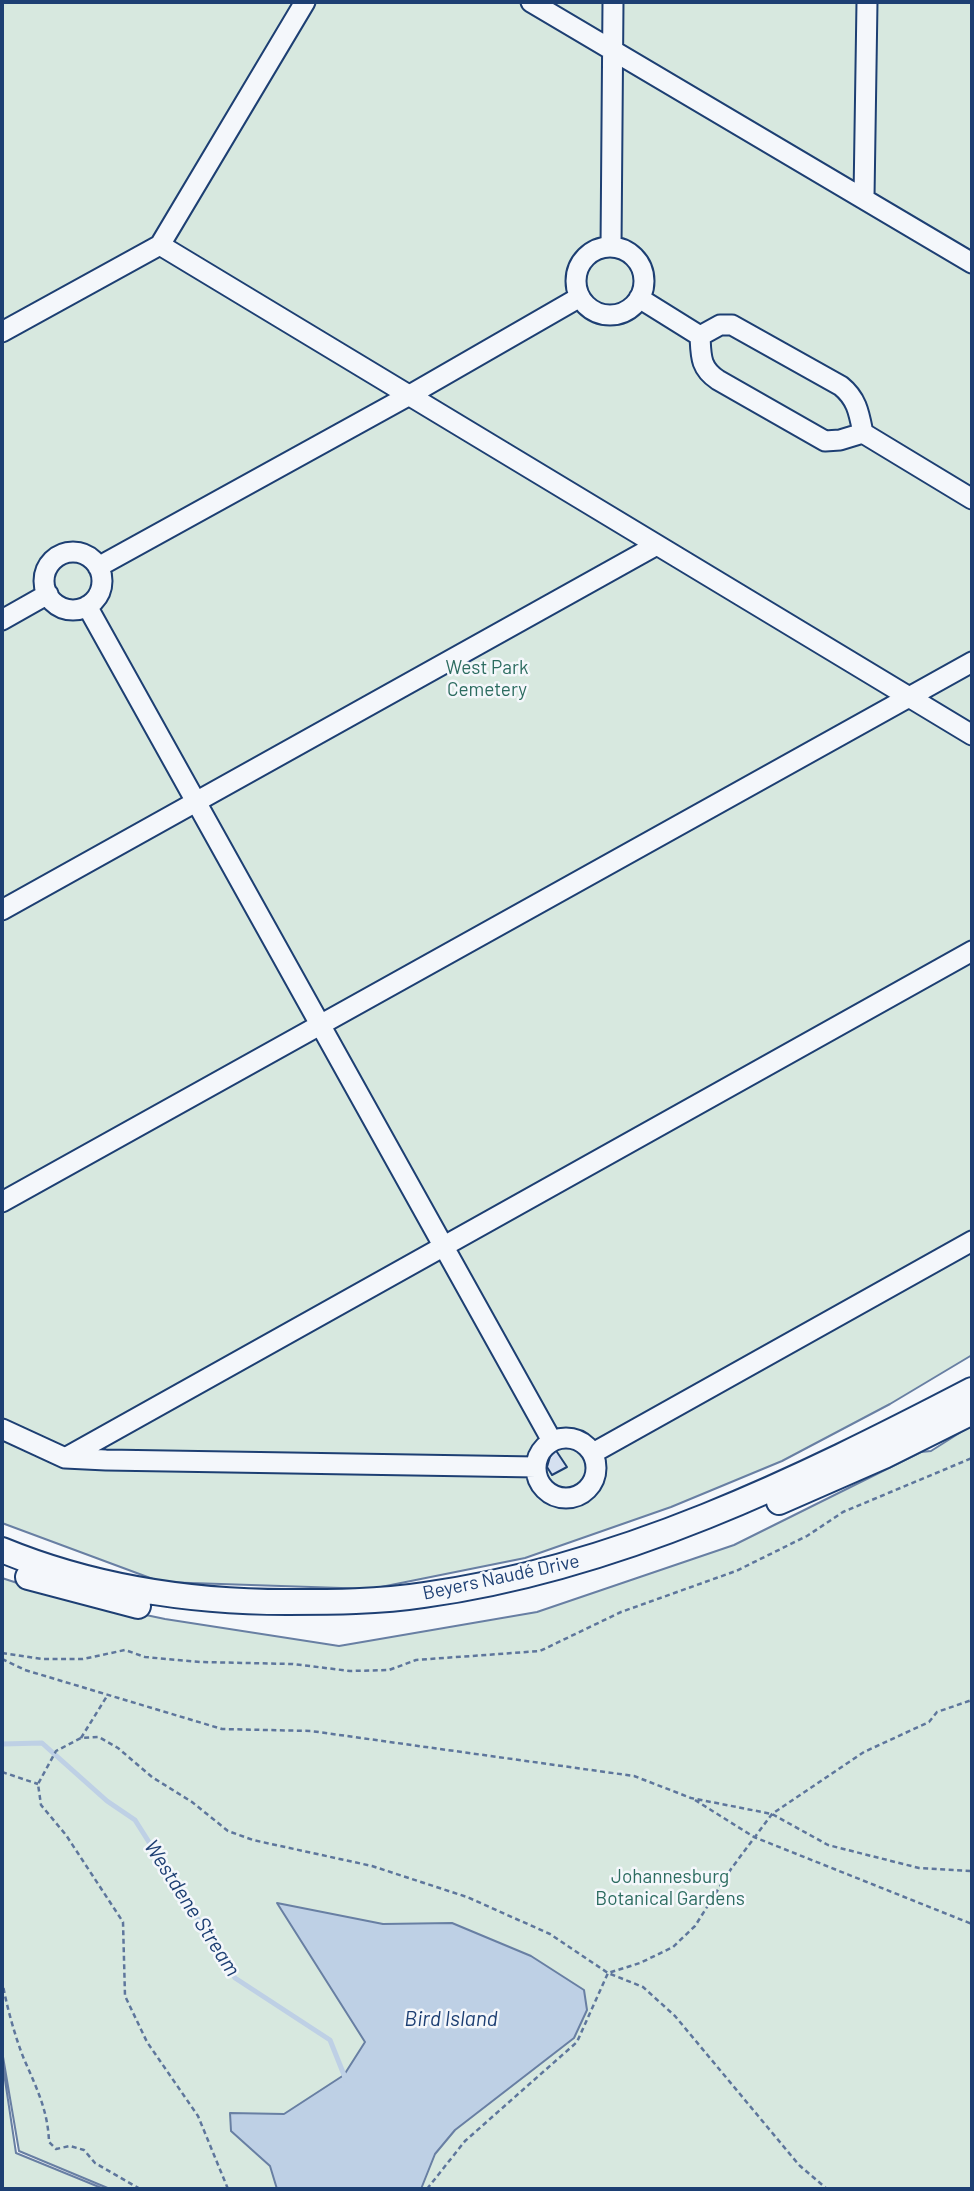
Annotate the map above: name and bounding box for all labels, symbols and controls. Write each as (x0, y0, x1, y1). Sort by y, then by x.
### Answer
park label: West Park Cemetery (446, 657, 528, 701)
street label: Beyers Naudé Drive (421, 1549, 581, 1605)
water label: Westdene Stream (139, 1835, 245, 1981)
park label: Johannesburg Botanical Gardens (595, 1866, 745, 1910)
water label: Bird Island (404, 2006, 498, 2032)

